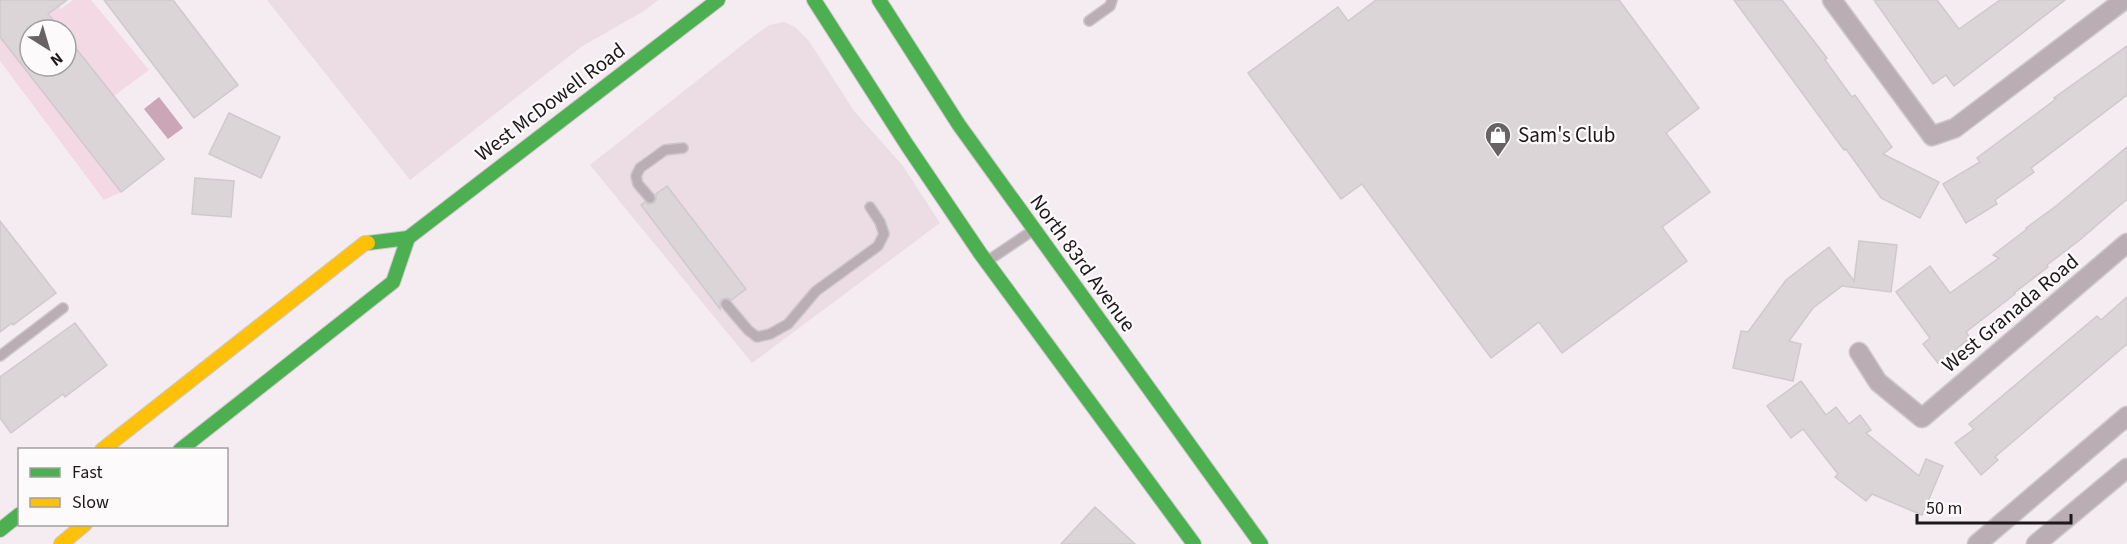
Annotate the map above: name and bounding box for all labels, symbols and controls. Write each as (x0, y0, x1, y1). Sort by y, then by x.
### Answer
north arrow (18, 18, 78, 78)
street label: West McDowell Road (469, 36, 631, 168)
text: N (46, 47, 67, 71)
shop icon: Sam's Club (1483, 120, 1513, 158)
place label: Sam's Club (1518, 120, 1615, 150)
street label: North 83rd Avenue (1023, 188, 1143, 338)
street label: West Granada Road (1935, 247, 2085, 379)
legend (18, 448, 228, 526)
text: Fast (72, 460, 103, 485)
scale bar (1917, 487, 2072, 525)
text: Slow (72, 490, 109, 515)
text: 50 m (1926, 496, 1962, 521)

